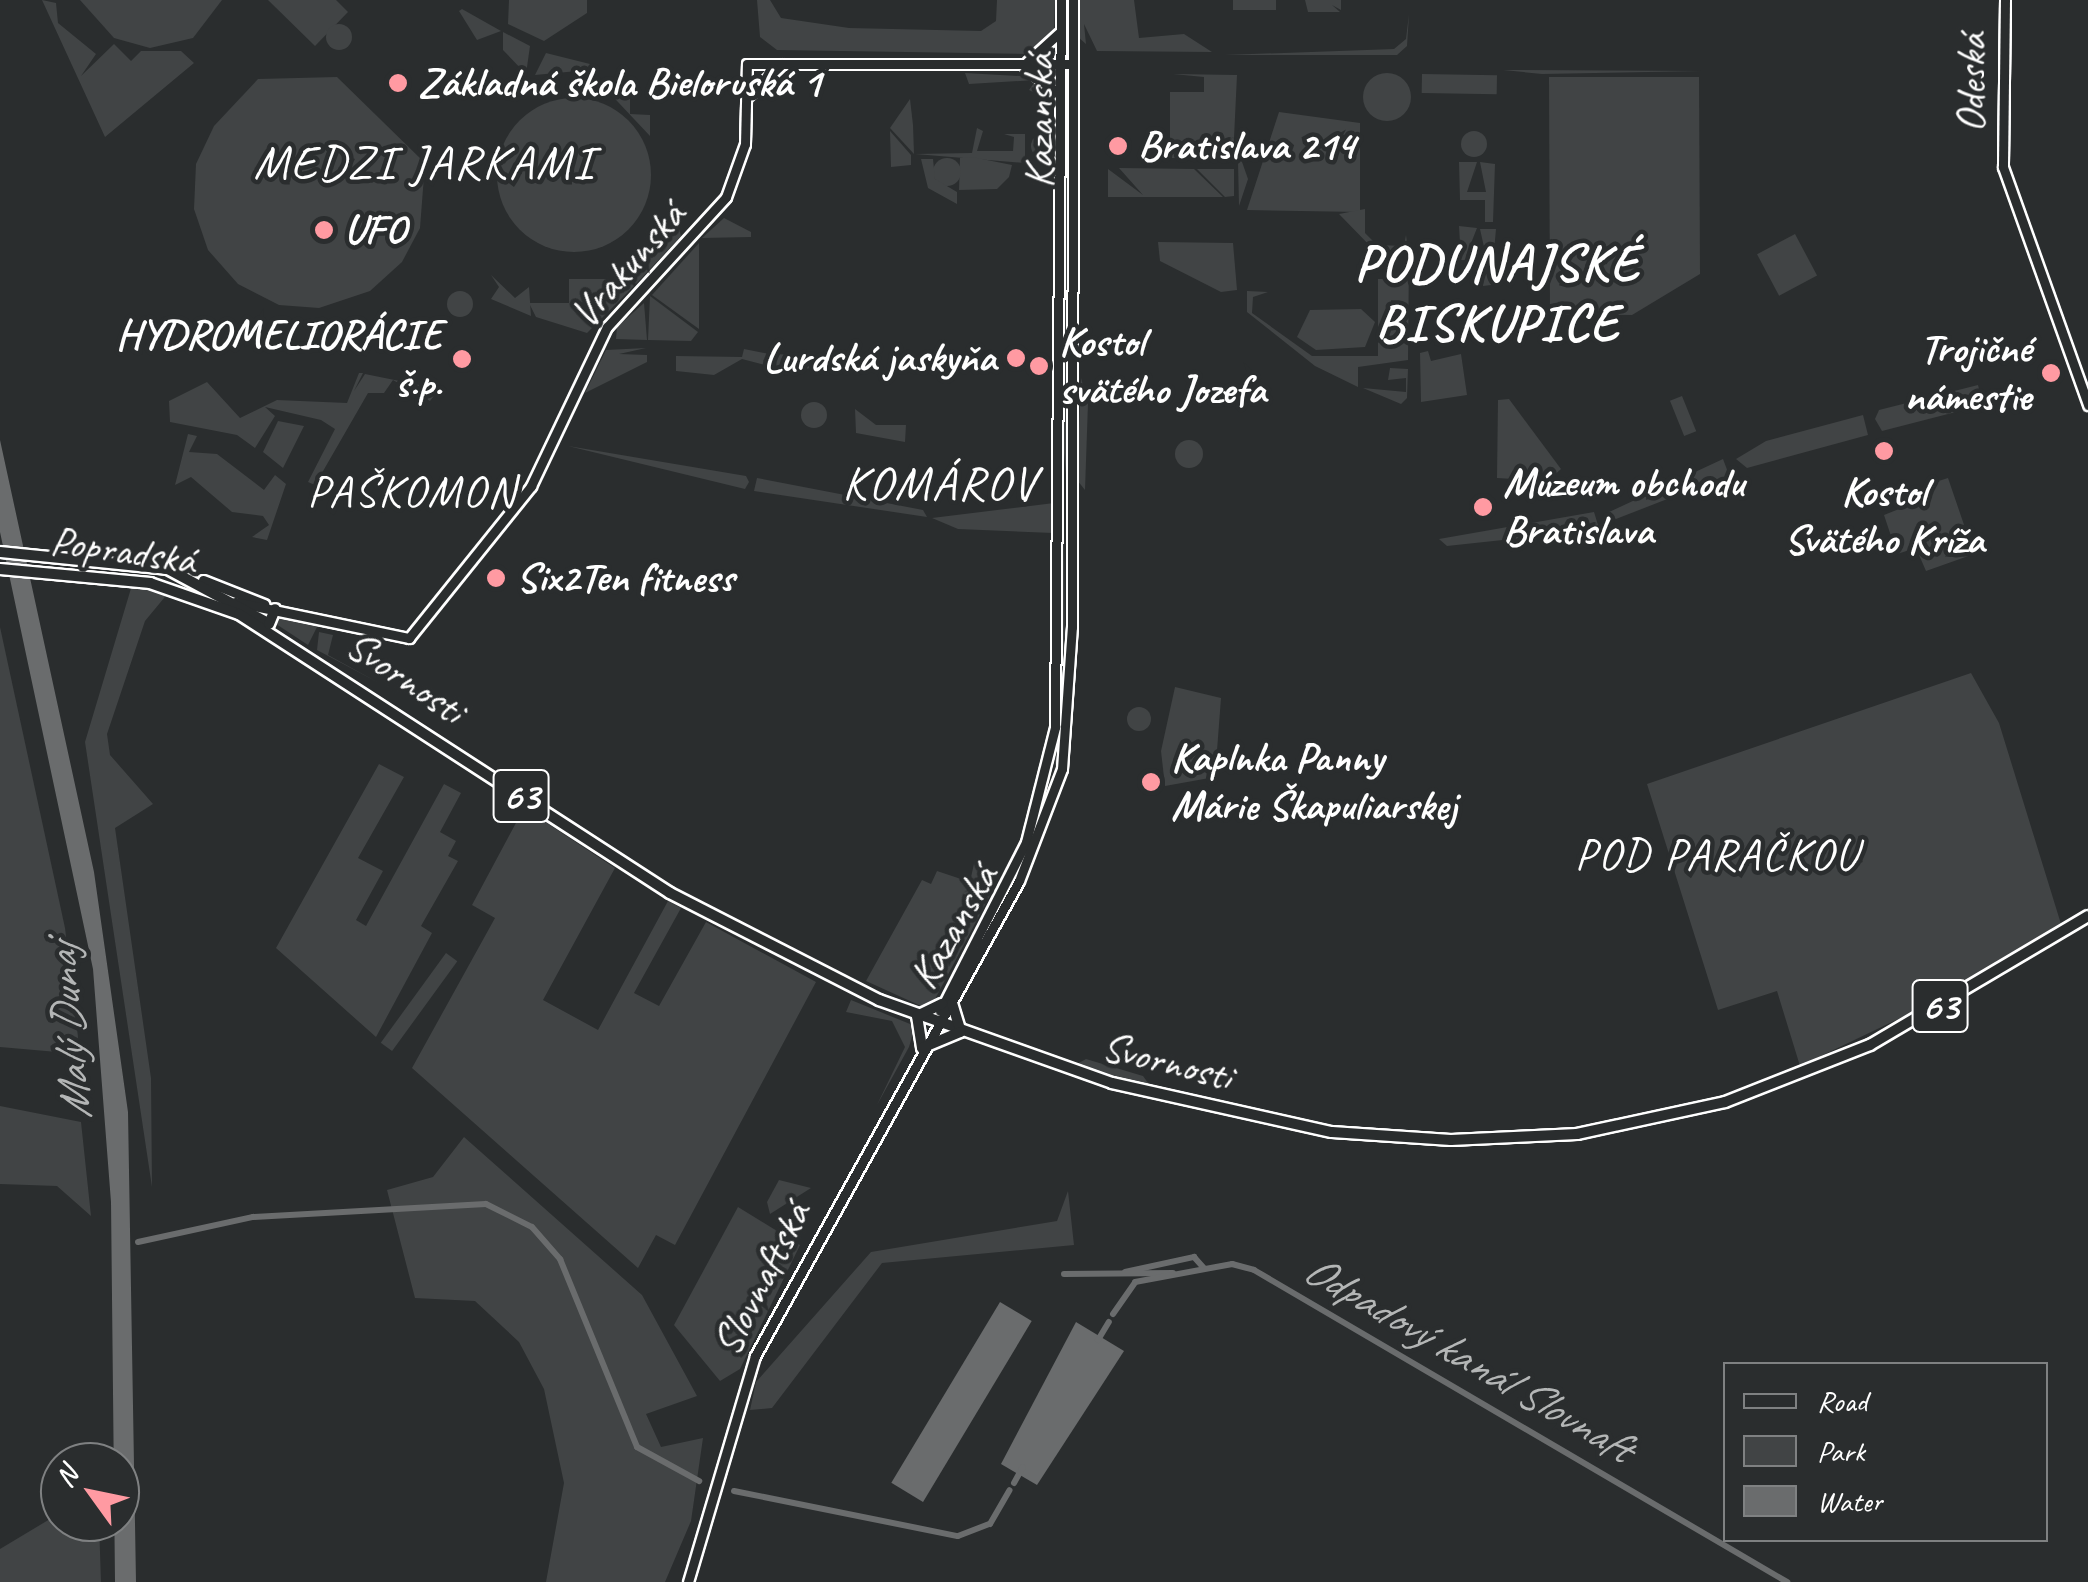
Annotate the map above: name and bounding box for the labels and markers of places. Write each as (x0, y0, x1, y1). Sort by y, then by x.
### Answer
place label: Základná škola Bieloruská 1 (418, 58, 821, 108)
marker: Základná škola Bieloruská 1 (387, 72, 409, 94)
place label: Bratislava 214 (1138, 121, 1355, 171)
marker: Bratislava 214 (1107, 135, 1129, 157)
place label: UFO (344, 205, 405, 255)
marker: UFO (313, 219, 335, 241)
place label: HYDROMELIORÁCIE š.p. (116, 310, 442, 408)
place label: Kostol svätého Jozefa (1059, 317, 1264, 416)
place label: Trojičné námestie (1905, 324, 2031, 422)
place label: Lurdská jaskyňa (763, 333, 996, 383)
marker: Lurdská jaskyňa (1005, 347, 1027, 369)
marker: HYDROMELIORÁCIE š.p. (451, 348, 473, 370)
marker: Kostol svätého Jozefa (1028, 355, 1050, 377)
marker: Trojičné námestie (2040, 362, 2062, 384)
marker: Kostol Svätého Kríža (1873, 440, 1895, 462)
place label: Múzeum obchodu Bratislava (1503, 458, 1744, 556)
place label: Kostol Svätého Kríža (1784, 467, 1984, 566)
marker: Múzeum obchodu Bratislava (1472, 496, 1494, 518)
place label: Six2Ten fitness (516, 553, 734, 603)
marker: Six2Ten fitness (485, 567, 507, 589)
place label: Kaplnka Panny Márie Škapuliarskej (1171, 733, 1457, 831)
marker: Kaplnka Panny Márie Škapuliarskej (1140, 771, 1162, 793)

